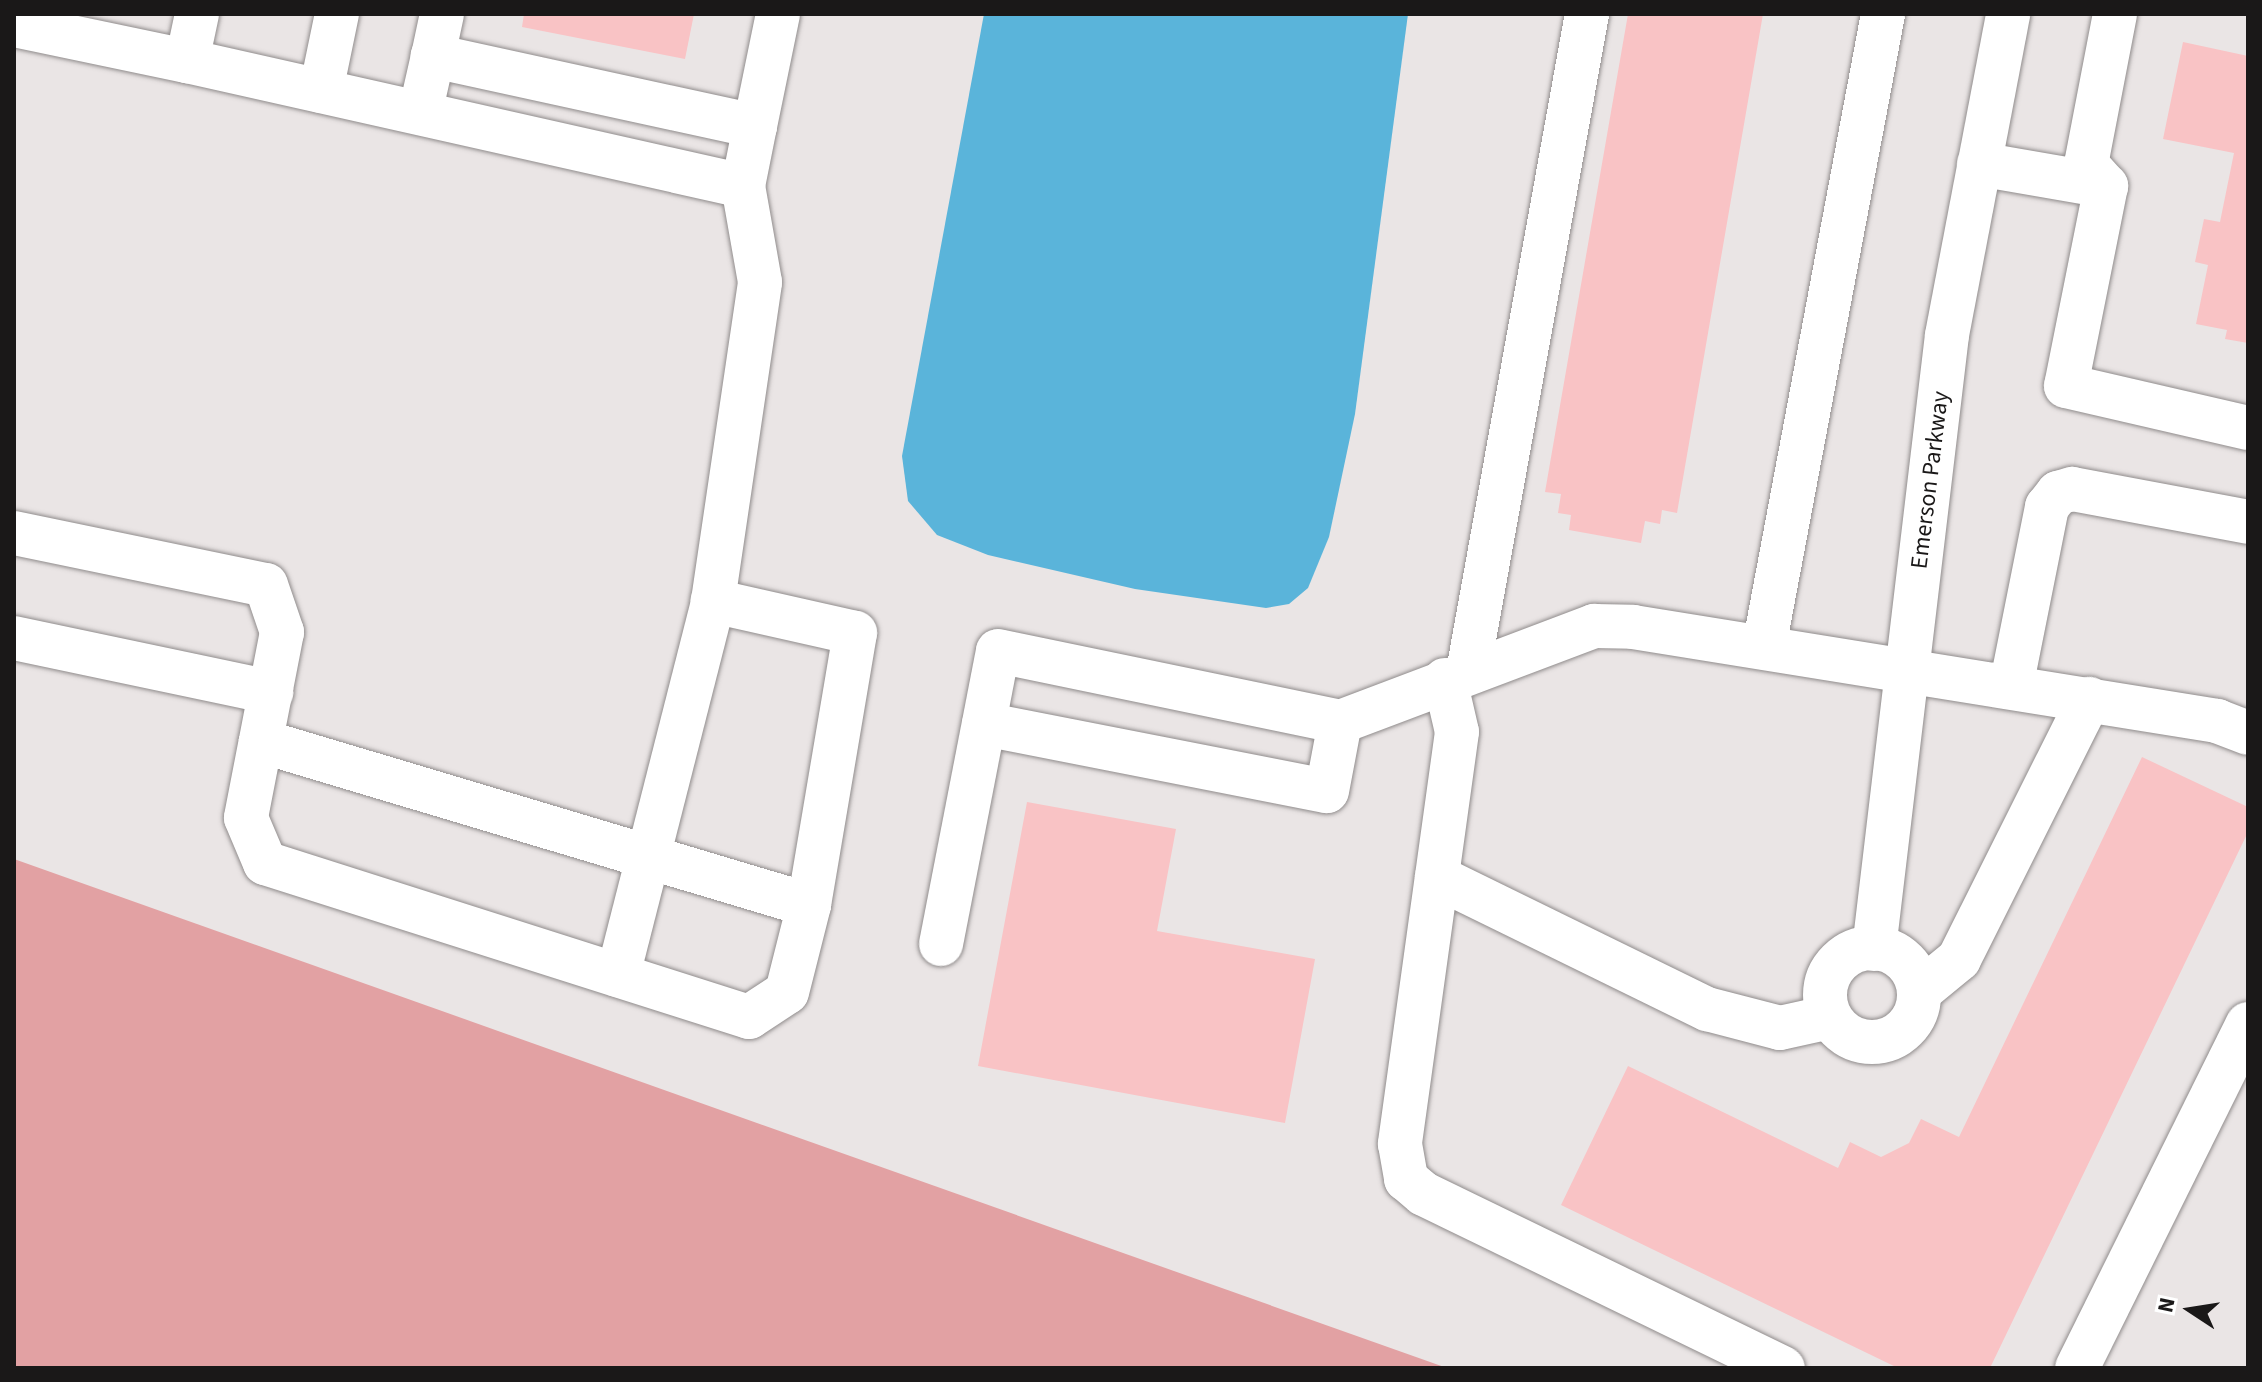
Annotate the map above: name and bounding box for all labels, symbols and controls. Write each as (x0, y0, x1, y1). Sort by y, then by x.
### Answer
street label: Emerson Parkway (1905, 389, 1955, 571)
north arrow (2150, 1270, 2230, 1350)
text: N (2149, 1295, 2184, 1316)

